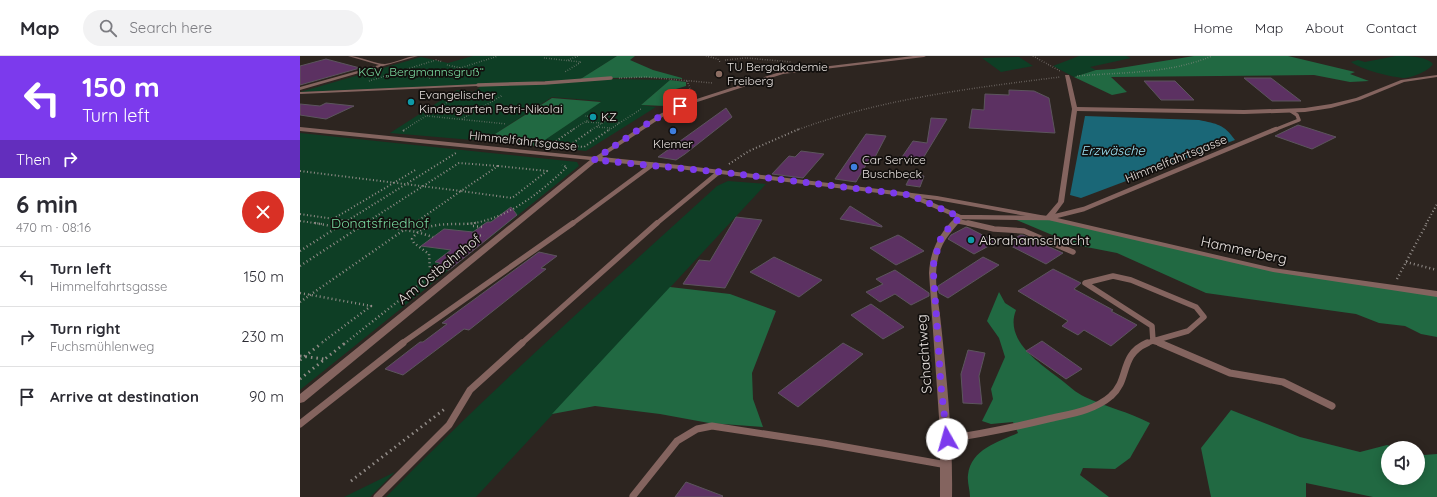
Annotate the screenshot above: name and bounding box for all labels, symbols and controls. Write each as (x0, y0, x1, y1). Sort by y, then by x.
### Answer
search box (83, 10, 363, 46)
text: Map (20, 16, 59, 40)
icon: search (97, 17, 119, 39)
text: Search here (129, 18, 212, 37)
text: Home (1194, 19, 1233, 37)
text: Map (1255, 19, 1283, 37)
text: About (1305, 19, 1344, 37)
text: Contact (1366, 19, 1417, 37)
place label: TU Bergakademie Freiberg (727, 59, 828, 88)
park label: KGV „Bergmannsgruß“ (358, 64, 484, 79)
text: 150 m (82, 69, 160, 104)
marker: TU Bergakademie Freiberg (714, 69, 724, 79)
icon: left (16, 72, 68, 124)
place label: Evangelischer Kindergarten Petri-Nikolai (419, 87, 562, 116)
pin (663, 89, 697, 123)
icon: arrive (669, 95, 691, 117)
marker: Evangelischer Kindergarten Petri-Nikolai (406, 97, 416, 107)
text: Turn left (82, 104, 150, 127)
place label: KZ (601, 109, 617, 124)
marker: KZ (588, 112, 598, 122)
marker: Klemer (668, 126, 678, 136)
street label: Himmelfahrtsgasse (468, 127, 578, 154)
street label: Himmelfahrtsgasse (1123, 131, 1229, 186)
place label: Klemer (653, 136, 693, 151)
water label: Erzwäsche (1081, 142, 1146, 158)
icon: right (59, 148, 81, 170)
text: Then (16, 150, 51, 169)
place label: Car Service Buschbeck (862, 152, 926, 181)
marker: Car Service Buschbeck (849, 162, 859, 172)
text: 6 min (16, 189, 78, 219)
button: close (242, 191, 284, 233)
park label: Donatsfriedhof (331, 214, 429, 232)
text: 470 m · 08:16 (16, 219, 91, 235)
street label: Am Ostbahnhof (394, 230, 484, 308)
place label: Abrahamschacht (979, 231, 1090, 249)
street label: Hammerberg (1199, 232, 1289, 268)
marker: Abrahamschacht (966, 235, 976, 245)
text: Turn left (50, 259, 112, 278)
icon: left (16, 266, 38, 288)
text: 150 m (244, 267, 284, 286)
text: Himmelfahrtsgasse (50, 278, 167, 294)
street label: Schachtweg (912, 314, 936, 394)
text: Turn right (50, 319, 121, 338)
icon: right (16, 326, 38, 348)
text: 230 m (241, 327, 284, 346)
text: Fuchsmühlenweg (50, 338, 154, 354)
icon: arrive (16, 386, 38, 408)
text: Arrive at destination (50, 387, 199, 406)
text: 90 m (249, 387, 284, 406)
position arrow (926, 418, 968, 460)
map controls (1381, 441, 1425, 485)
button: sound (1381, 441, 1425, 485)

